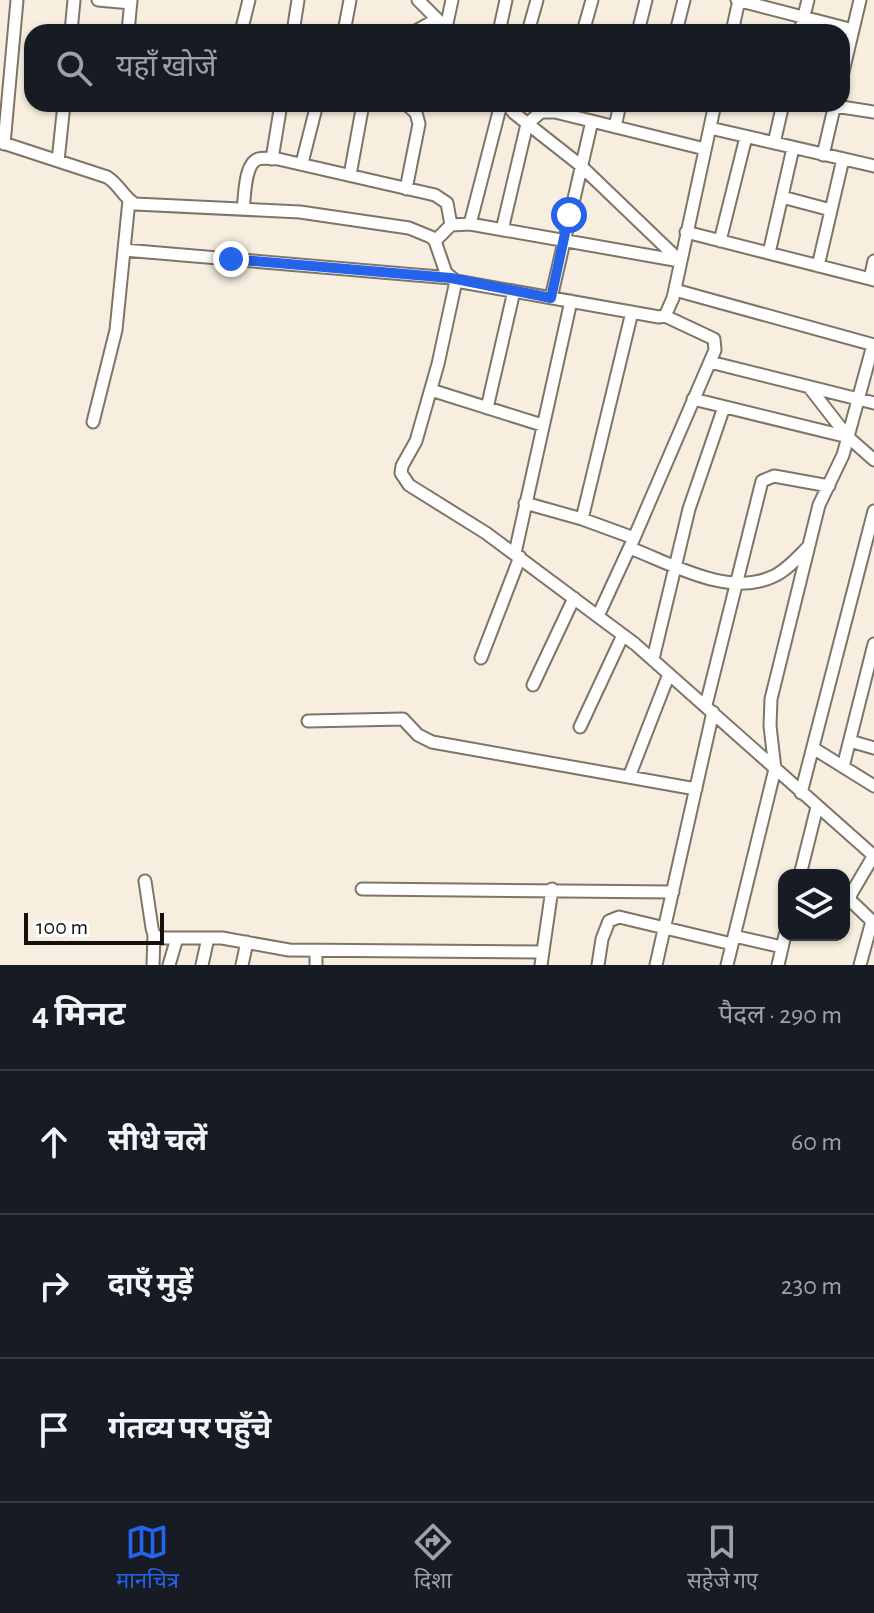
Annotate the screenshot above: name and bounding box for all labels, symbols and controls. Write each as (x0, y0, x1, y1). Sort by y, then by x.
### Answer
search box (24, 24, 850, 112)
icon: search (52, 46, 96, 90)
text: यहाँ खोजें (116, 52, 217, 82)
route start (551, 197, 587, 233)
route end (213, 241, 249, 277)
map controls (778, 869, 850, 941)
button: layers (778, 869, 850, 941)
scale bar (24, 909, 164, 945)
text: 100 m (36, 916, 88, 938)
text: 4 मिनट (32, 998, 126, 1032)
text: पैदल · 290 m (718, 1002, 842, 1028)
icon: ahead (32, 1120, 76, 1164)
text: सीधे चलें (108, 1126, 207, 1156)
text: 60 m (791, 1129, 842, 1155)
icon: right (32, 1264, 76, 1308)
text: दाएँ मुड़ें (108, 1270, 193, 1300)
text: 230 m (781, 1273, 842, 1299)
icon: arrive (32, 1408, 76, 1452)
text: गंतव्य पर पहुँचे (108, 1414, 271, 1444)
tab: मानचित्र (116, 1520, 179, 1597)
tab: दिशा (411, 1520, 455, 1597)
tab: सहेजे गए (687, 1520, 758, 1597)

